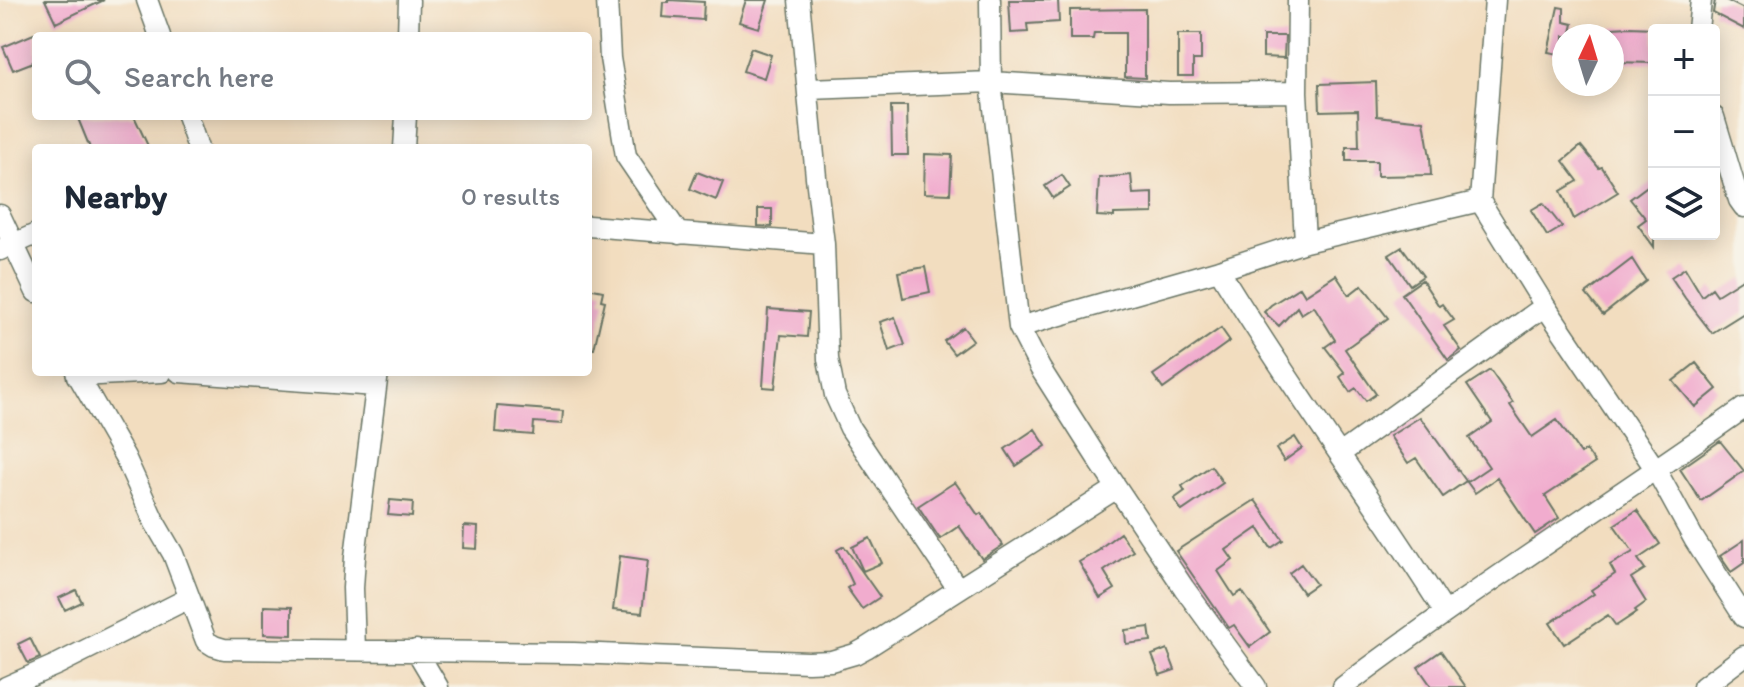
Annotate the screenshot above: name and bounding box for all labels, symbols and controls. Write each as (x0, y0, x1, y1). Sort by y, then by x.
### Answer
north arrow (1552, 24, 1624, 96)
map controls (1648, 24, 1720, 240)
button: + (1648, 24, 1720, 96)
search box (32, 32, 592, 120)
icon: search (60, 54, 104, 98)
text: Search here (124, 58, 274, 95)
button: − (1648, 96, 1720, 168)
button: layers (1648, 168, 1720, 240)
text: Nearby (64, 176, 167, 217)
text: 0 results (461, 180, 560, 212)

